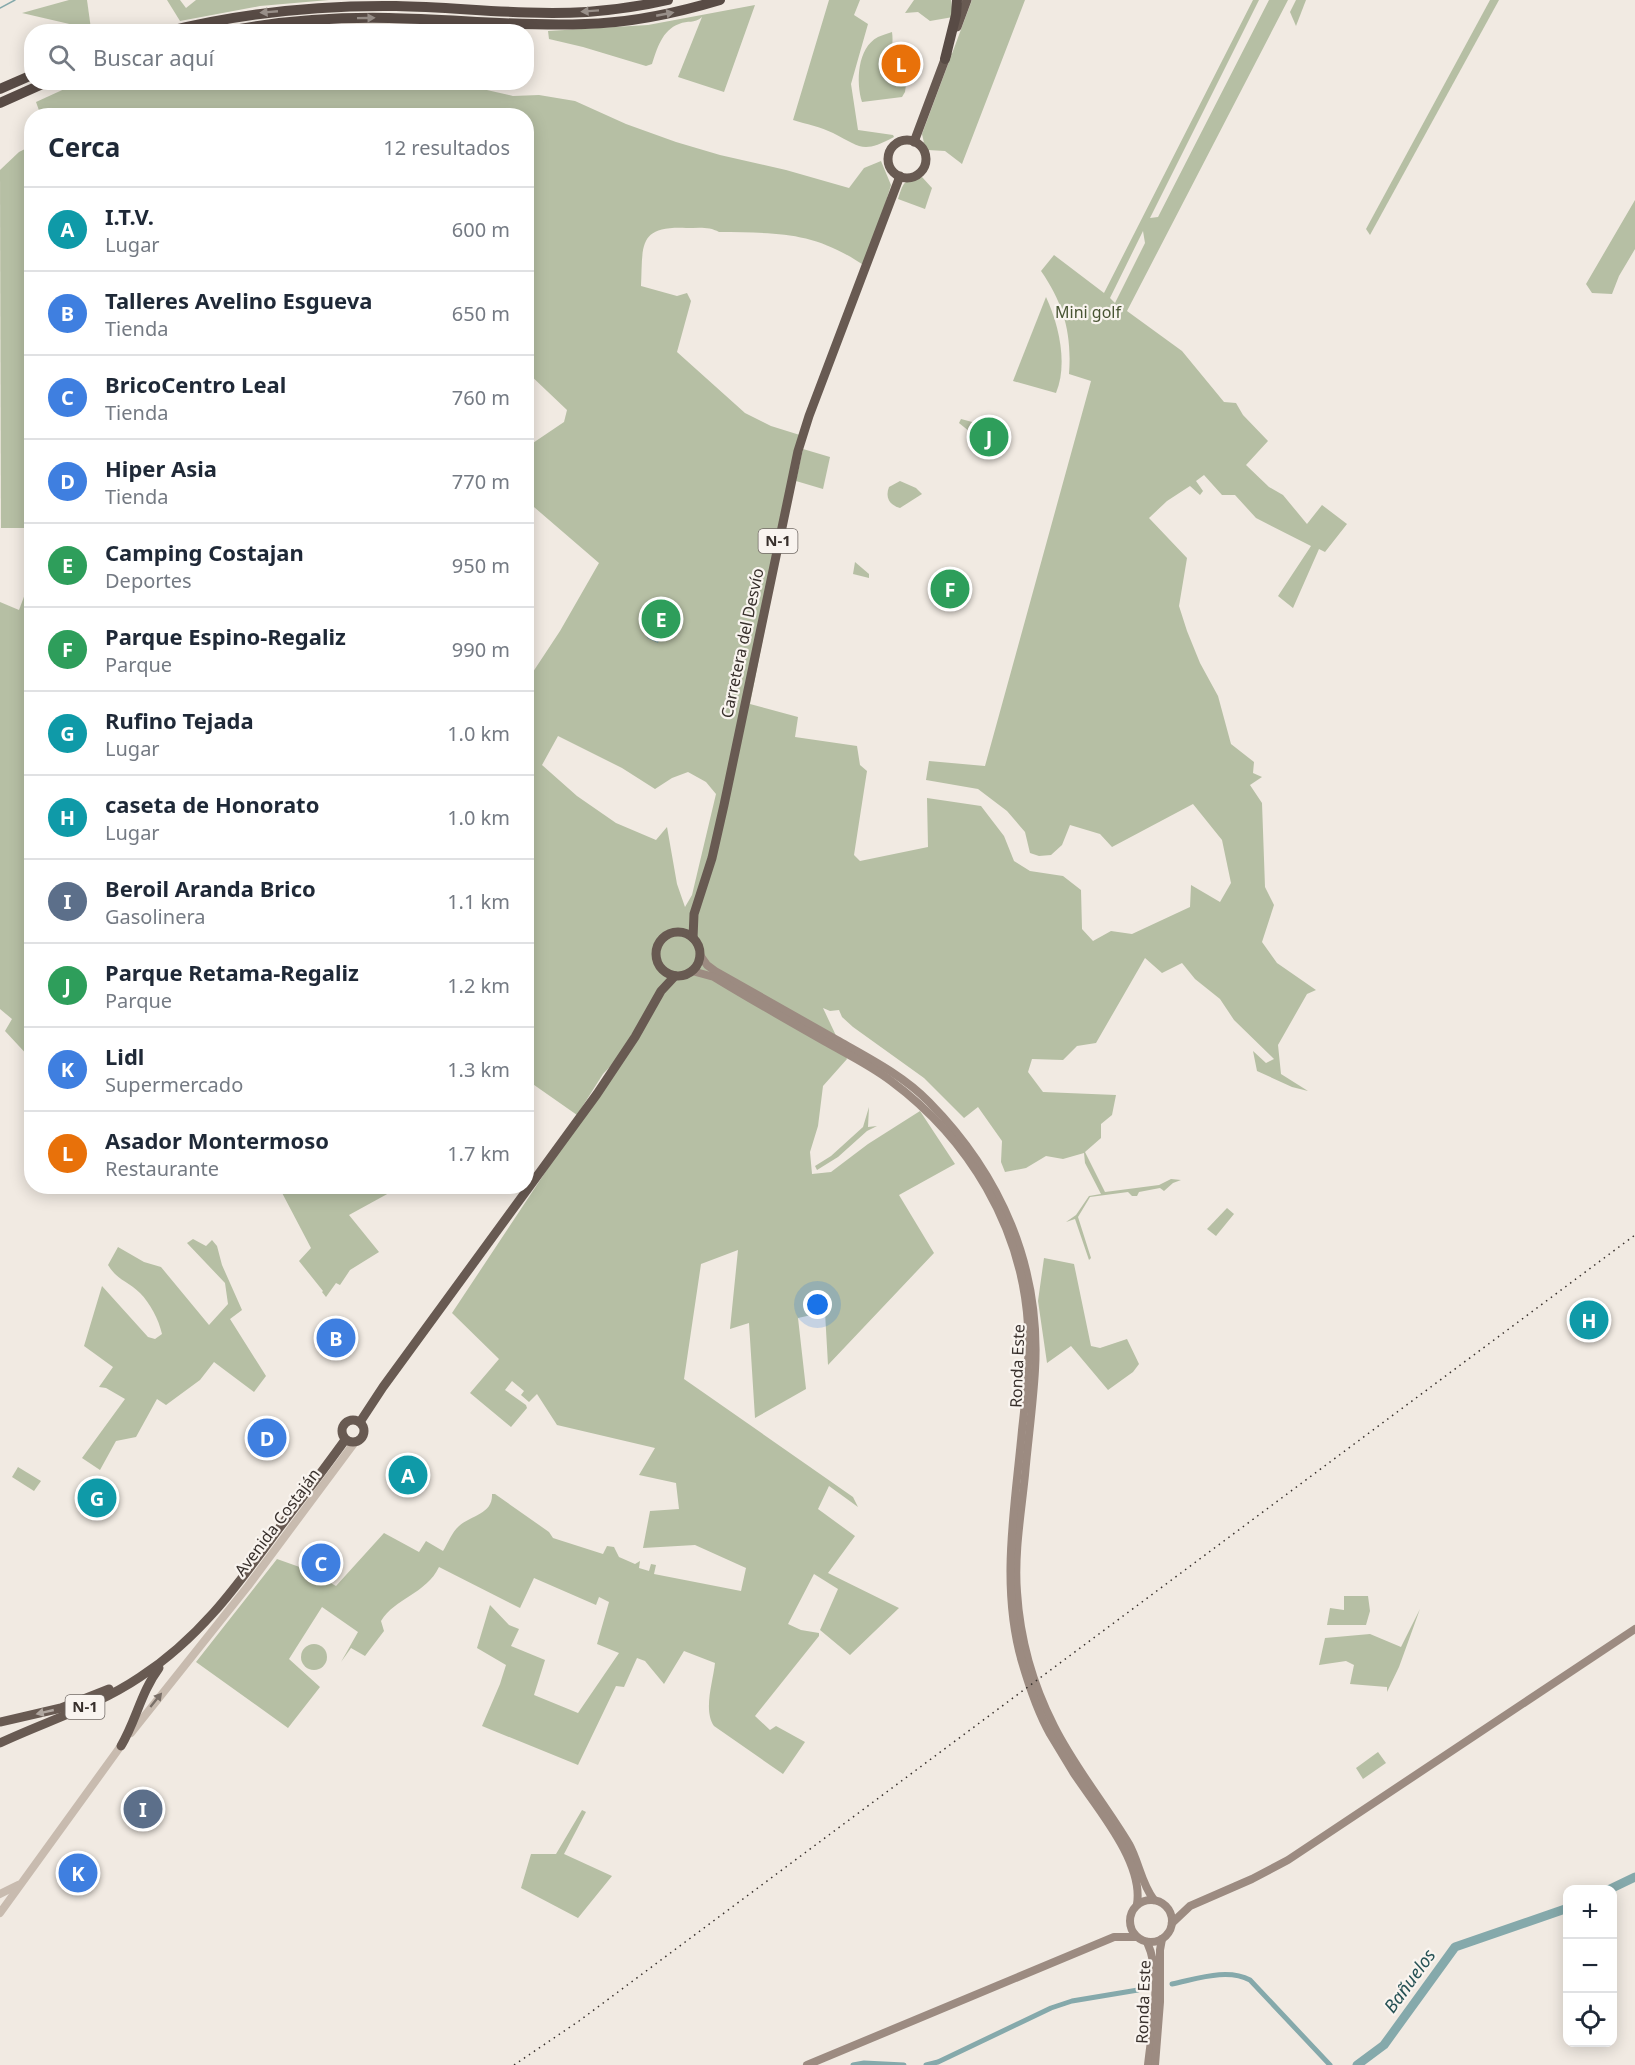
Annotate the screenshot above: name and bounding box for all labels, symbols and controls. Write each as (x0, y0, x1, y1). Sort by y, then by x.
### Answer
one-way arrow (260, 7, 279, 17)
one-way arrow (580, 7, 599, 16)
one-way arrow (656, 9, 675, 18)
one-way arrow (357, 13, 376, 23)
search box (24, 24, 534, 90)
icon: search (45, 41, 78, 74)
text: Buscar aquí (93, 42, 214, 72)
pin: L (882, 42, 920, 86)
text: Cerca (48, 129, 120, 165)
text: 12 resultados (383, 134, 510, 161)
text: I.T.V. (105, 201, 154, 231)
text: A (61, 216, 74, 243)
text: 600 m (452, 216, 510, 243)
text: Lugar (105, 231, 160, 258)
text: Talleres Avelino Esgueva (105, 285, 372, 315)
text: B (61, 300, 74, 327)
text: 650 m (452, 300, 510, 327)
park label: Mini golf (1055, 301, 1122, 323)
text: Tienda (105, 315, 168, 342)
text: BricoCentro Leal (105, 369, 286, 399)
text: C (61, 384, 74, 411)
text: 760 m (452, 384, 510, 411)
text: Tienda (105, 399, 168, 426)
pin: J (970, 414, 1008, 460)
text: Hiper Asia (105, 453, 217, 483)
text: D (60, 468, 75, 495)
text: 770 m (452, 468, 510, 495)
text: Tienda (105, 483, 168, 510)
road number: N-1 (758, 529, 798, 553)
text: Camping Costajan (105, 537, 304, 567)
text: E (62, 552, 73, 579)
text: 950 m (452, 552, 510, 579)
street label: Carretera del Desvío (715, 566, 769, 720)
pin: F (930, 566, 970, 612)
text: Deportes (105, 567, 192, 594)
pin: E (642, 596, 680, 642)
text: Parque Espino-Regaliz (105, 621, 346, 651)
text: F (62, 636, 73, 663)
text: 990 m (452, 636, 510, 663)
text: Parque (105, 651, 172, 678)
text: Rufino Tejada (105, 705, 254, 735)
text: G (60, 720, 75, 747)
text: 1.0 km (447, 720, 510, 747)
text: Lugar (105, 735, 160, 762)
text: caseta de Honorato (105, 789, 319, 819)
text: H (60, 804, 75, 831)
text: 1.0 km (447, 804, 510, 831)
text: Lugar (105, 819, 160, 846)
text: Beroil Aranda Brico (105, 873, 316, 903)
text: I (64, 888, 71, 915)
text: 1.1 km (447, 888, 510, 915)
text: Gasolinera (105, 903, 206, 930)
text: Parque Retama-Regaliz (105, 957, 359, 987)
text: J (64, 972, 71, 999)
text: 1.2 km (447, 972, 510, 999)
text: Parque (105, 987, 172, 1014)
text: Lidl (105, 1041, 144, 1071)
text: K (61, 1056, 74, 1083)
text: 1.3 km (447, 1056, 510, 1083)
text: Supermercado (105, 1071, 243, 1098)
text: Asador Montermoso (105, 1125, 329, 1155)
text: L (62, 1140, 73, 1167)
text: 1.7 km (447, 1140, 510, 1167)
text: Restaurante (105, 1155, 219, 1182)
your location (803, 1290, 832, 1319)
pin: H (1570, 1298, 1608, 1342)
pin: B (316, 1316, 356, 1360)
street label: Ronda Este (1005, 1324, 1029, 1408)
pin: D (248, 1416, 286, 1460)
pin: A (388, 1452, 428, 1498)
street label: Avenida Costaján (230, 1464, 324, 1580)
pin: G (78, 1476, 116, 1520)
pin: C (302, 1540, 340, 1586)
one-way arrow (150, 1692, 163, 1708)
road number: N-1 (66, 1695, 104, 1719)
one-way arrow (36, 1707, 54, 1717)
pin: I (124, 1786, 162, 1832)
pin: K (58, 1850, 98, 1896)
map controls (1563, 1885, 1617, 2047)
button: + (1563, 1885, 1617, 1939)
button: − (1563, 1939, 1617, 1993)
water label: Bañuelos (1378, 1943, 1441, 2017)
street label: Ronda Este (1131, 1960, 1155, 2044)
button: locate (1563, 1993, 1617, 2047)

